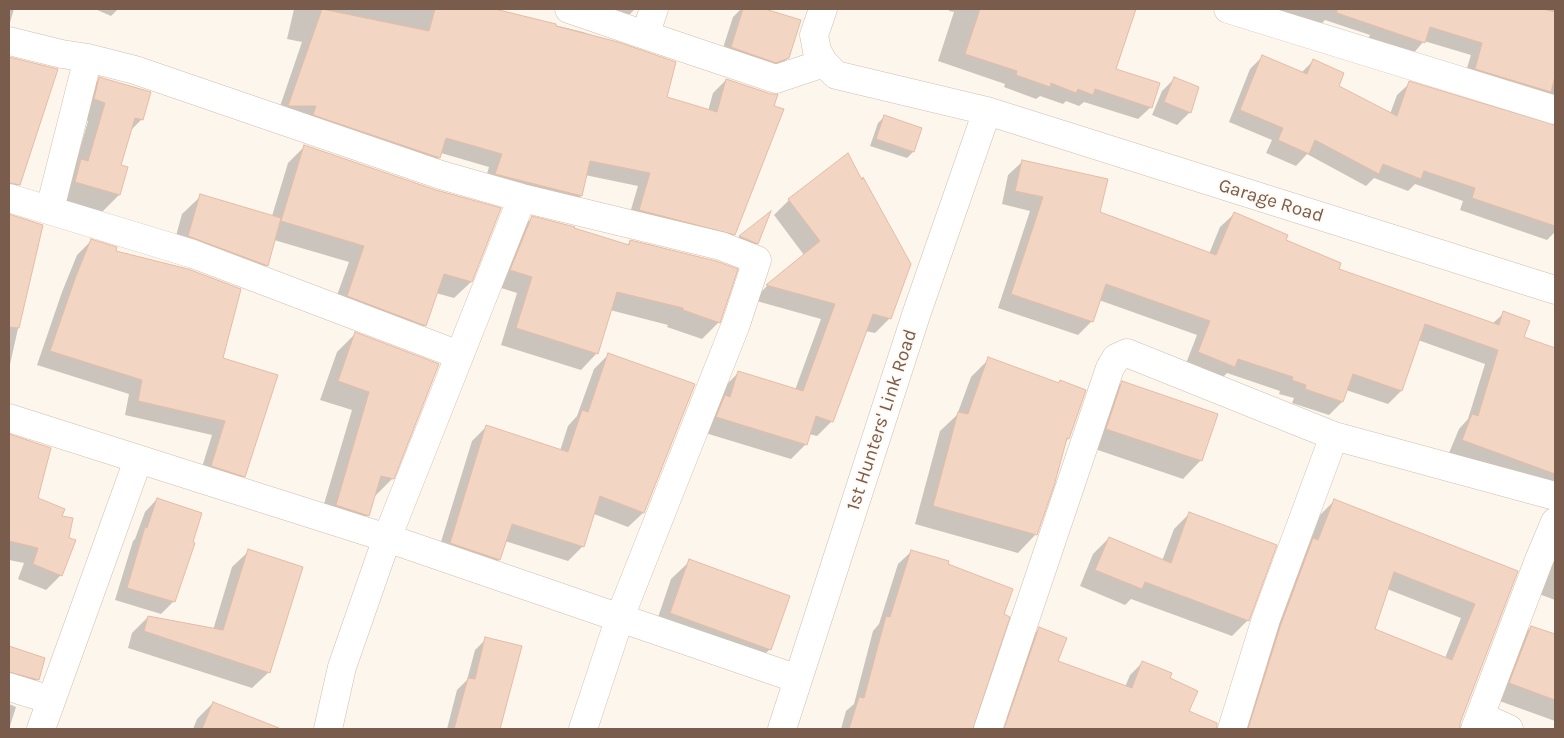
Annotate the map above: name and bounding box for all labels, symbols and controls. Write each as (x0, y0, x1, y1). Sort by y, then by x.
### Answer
street label: Garage Road (1216, 174, 1326, 228)
street label: 1st Hunters' Link Road (842, 326, 922, 514)

